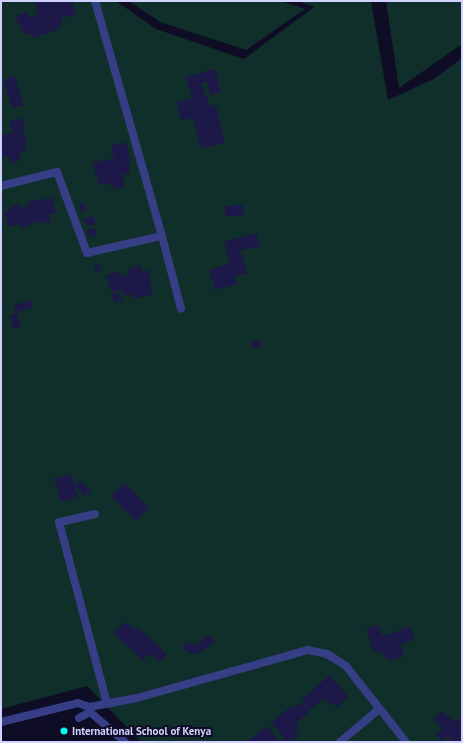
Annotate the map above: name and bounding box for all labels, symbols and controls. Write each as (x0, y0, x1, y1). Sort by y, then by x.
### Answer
place label: International School of Kenya (72, 724, 211, 738)
marker: International School of Kenya (59, 726, 69, 736)

